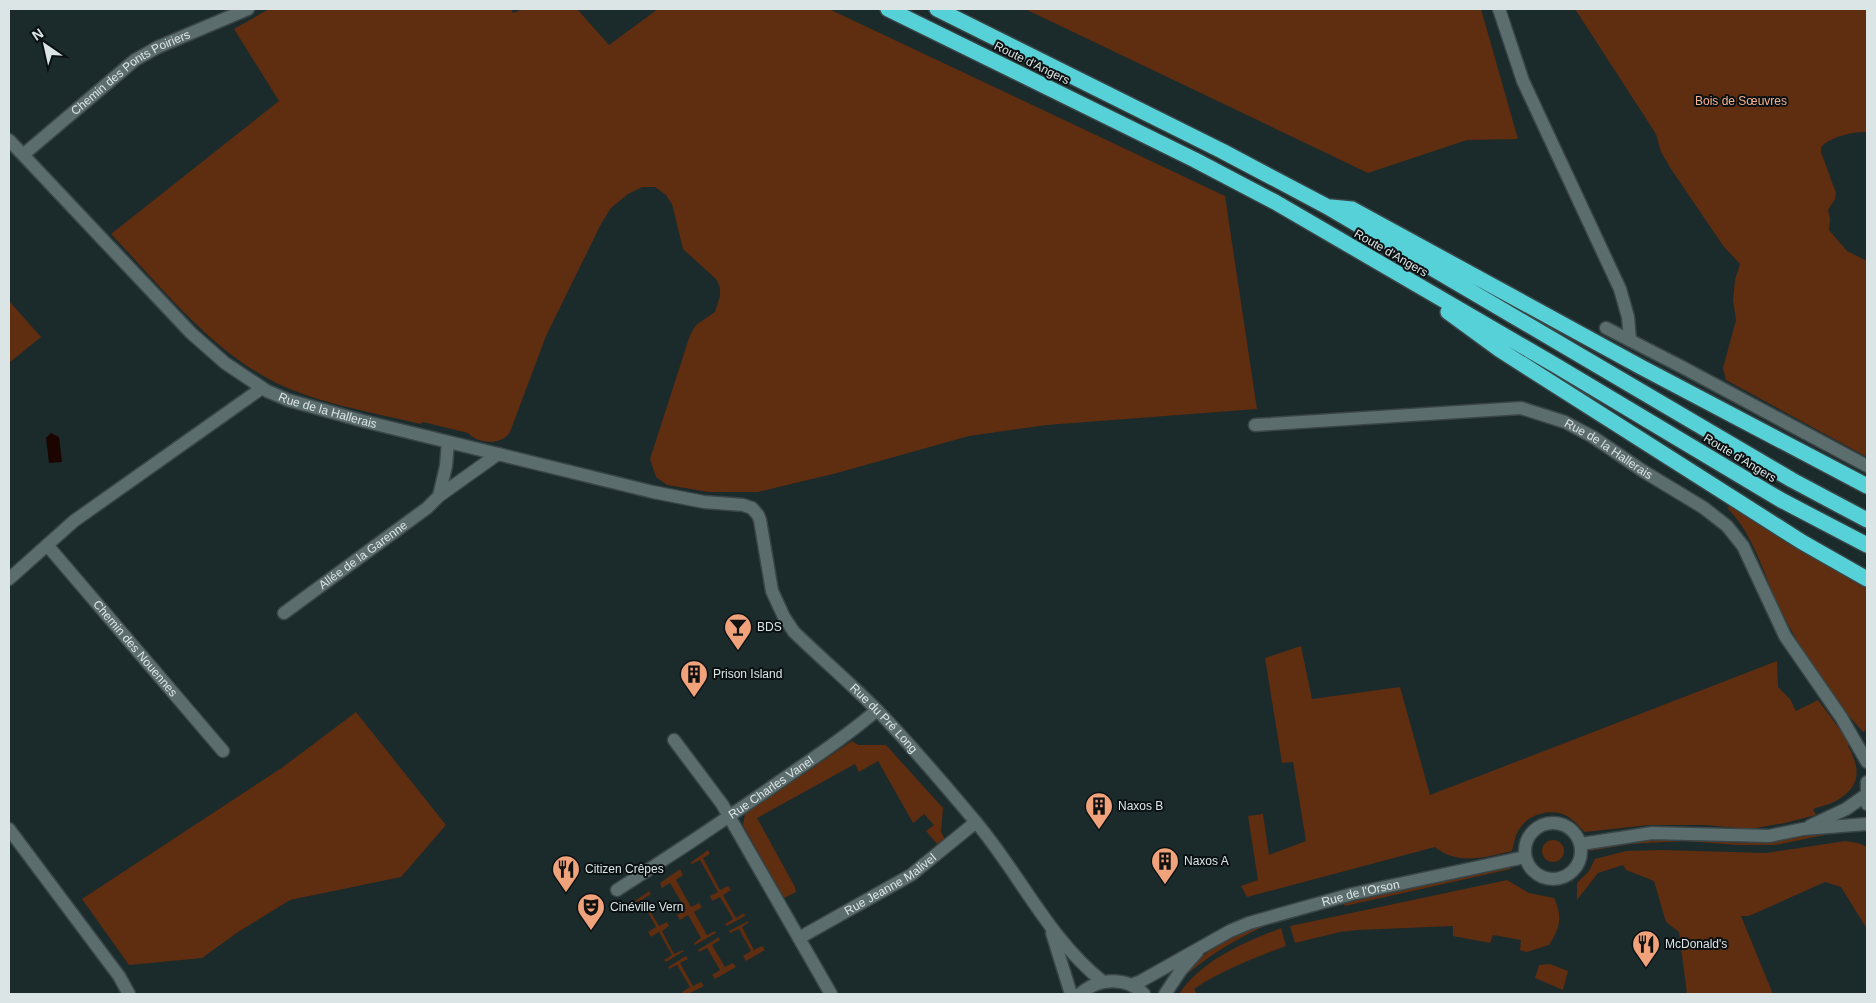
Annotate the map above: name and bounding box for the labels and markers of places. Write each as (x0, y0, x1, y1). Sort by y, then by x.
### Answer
bar icon: BDS (723, 612, 753, 651)
place label: BDS (757, 620, 782, 634)
building icon: Prison Island (679, 659, 709, 698)
place label: Prison Island (713, 667, 782, 681)
building icon: Naxos B (1084, 791, 1114, 830)
place label: Naxos B (1118, 799, 1163, 813)
building icon: Naxos A (1150, 846, 1180, 885)
restaurant icon: Citizen Crêpes (551, 854, 581, 893)
place label: Naxos A (1184, 854, 1229, 868)
place label: Citizen Crêpes (585, 862, 664, 876)
theatre icon: Cinéville Vern (576, 892, 606, 931)
place label: Cinéville Vern (610, 900, 683, 914)
restaurant icon: McDonald's (1631, 929, 1661, 968)
place label: McDonald's (1665, 937, 1727, 951)

